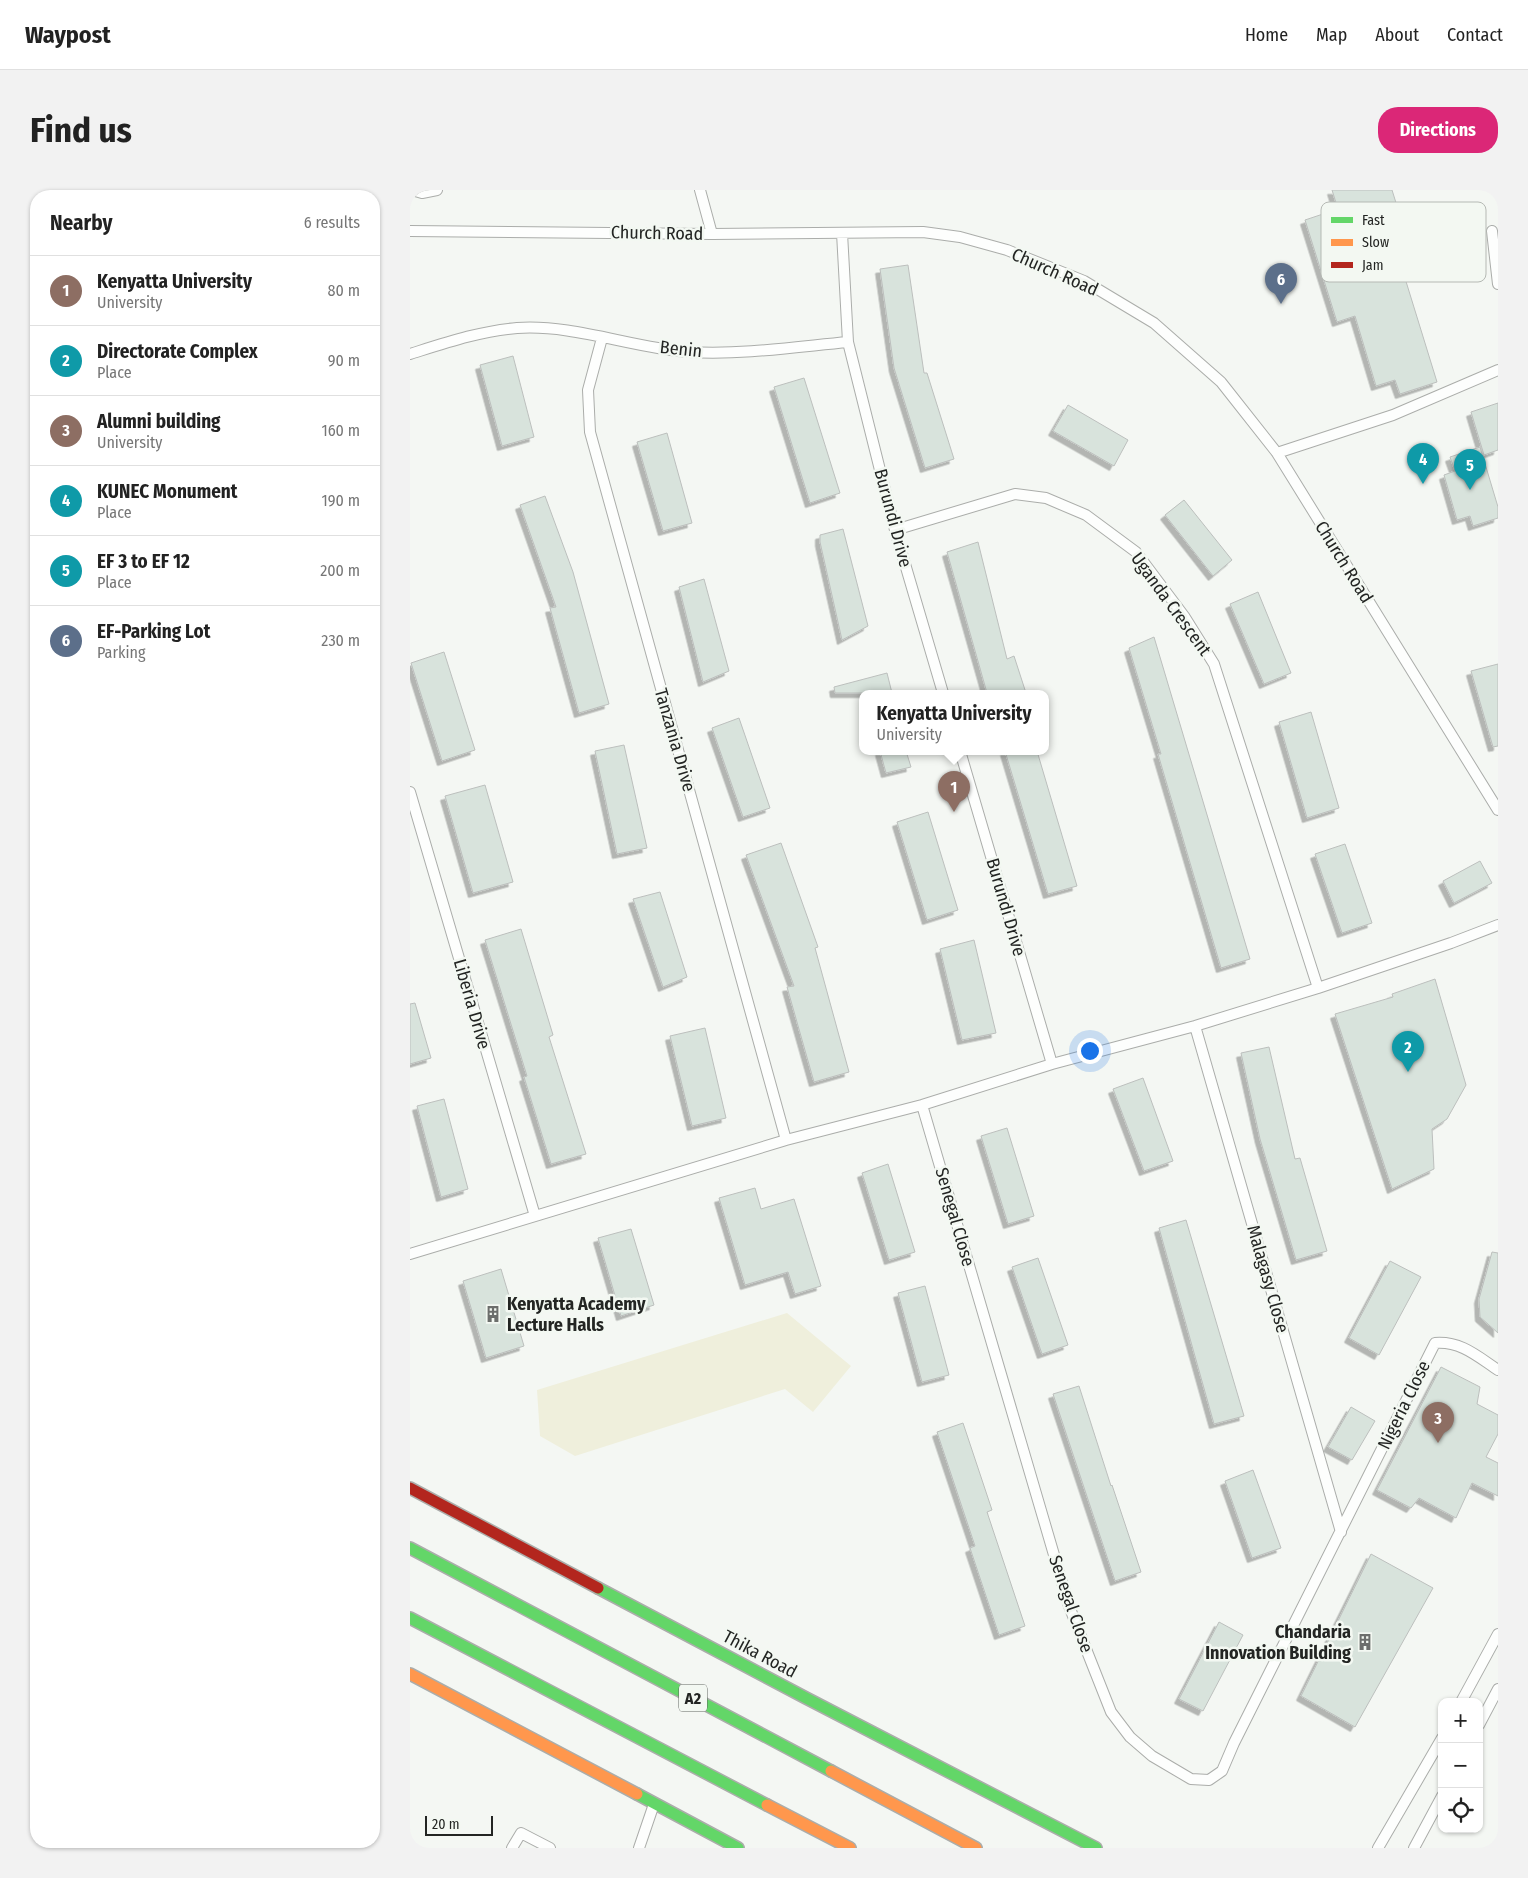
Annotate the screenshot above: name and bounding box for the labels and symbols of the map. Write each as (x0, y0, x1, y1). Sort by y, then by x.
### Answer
legend (1321, 202, 1486, 282)
text: Fast (1362, 212, 1385, 229)
street label: Church Road (611, 221, 703, 245)
text: Slow (1362, 234, 1389, 251)
street label: Church Road (1008, 243, 1102, 301)
text: Jam (1362, 257, 1383, 274)
pin: 6 (1265, 263, 1297, 304)
street label: Benin (659, 336, 703, 362)
pin: 4 (1407, 443, 1439, 484)
pin: 5 (1454, 449, 1486, 490)
street label: Burundi Drive (869, 466, 917, 570)
street label: Church Road (1310, 517, 1378, 607)
street label: Uganda Crescent (1126, 548, 1216, 660)
street label: Tanzania Drive (650, 686, 700, 794)
pin: 1 (938, 771, 970, 812)
street label: Burundi Drive (982, 855, 1031, 959)
street label: Liberia Drive (449, 956, 495, 1052)
pin: 2 (1392, 1031, 1424, 1072)
your location (1077, 1038, 1103, 1064)
street label: Senegal Close (930, 1165, 980, 1269)
street label: Malagasy Close (1242, 1223, 1294, 1335)
place label: Kenyatta Academy Lecture Halls (507, 1293, 646, 1336)
building icon: Kenyatta Academy Lecture Halls (483, 1304, 503, 1324)
street label: Nigeria Close (1373, 1357, 1435, 1453)
pin: 3 (1422, 1402, 1454, 1443)
street label: Senegal Close (1044, 1552, 1098, 1656)
place label: Chandaria Innovation Building (1205, 1621, 1351, 1664)
street label: Thika Road (719, 1625, 801, 1683)
building icon: Chandaria Innovation Building (1355, 1632, 1375, 1652)
road number: A2 (679, 1685, 707, 1712)
scale bar (425, 1813, 492, 1836)

